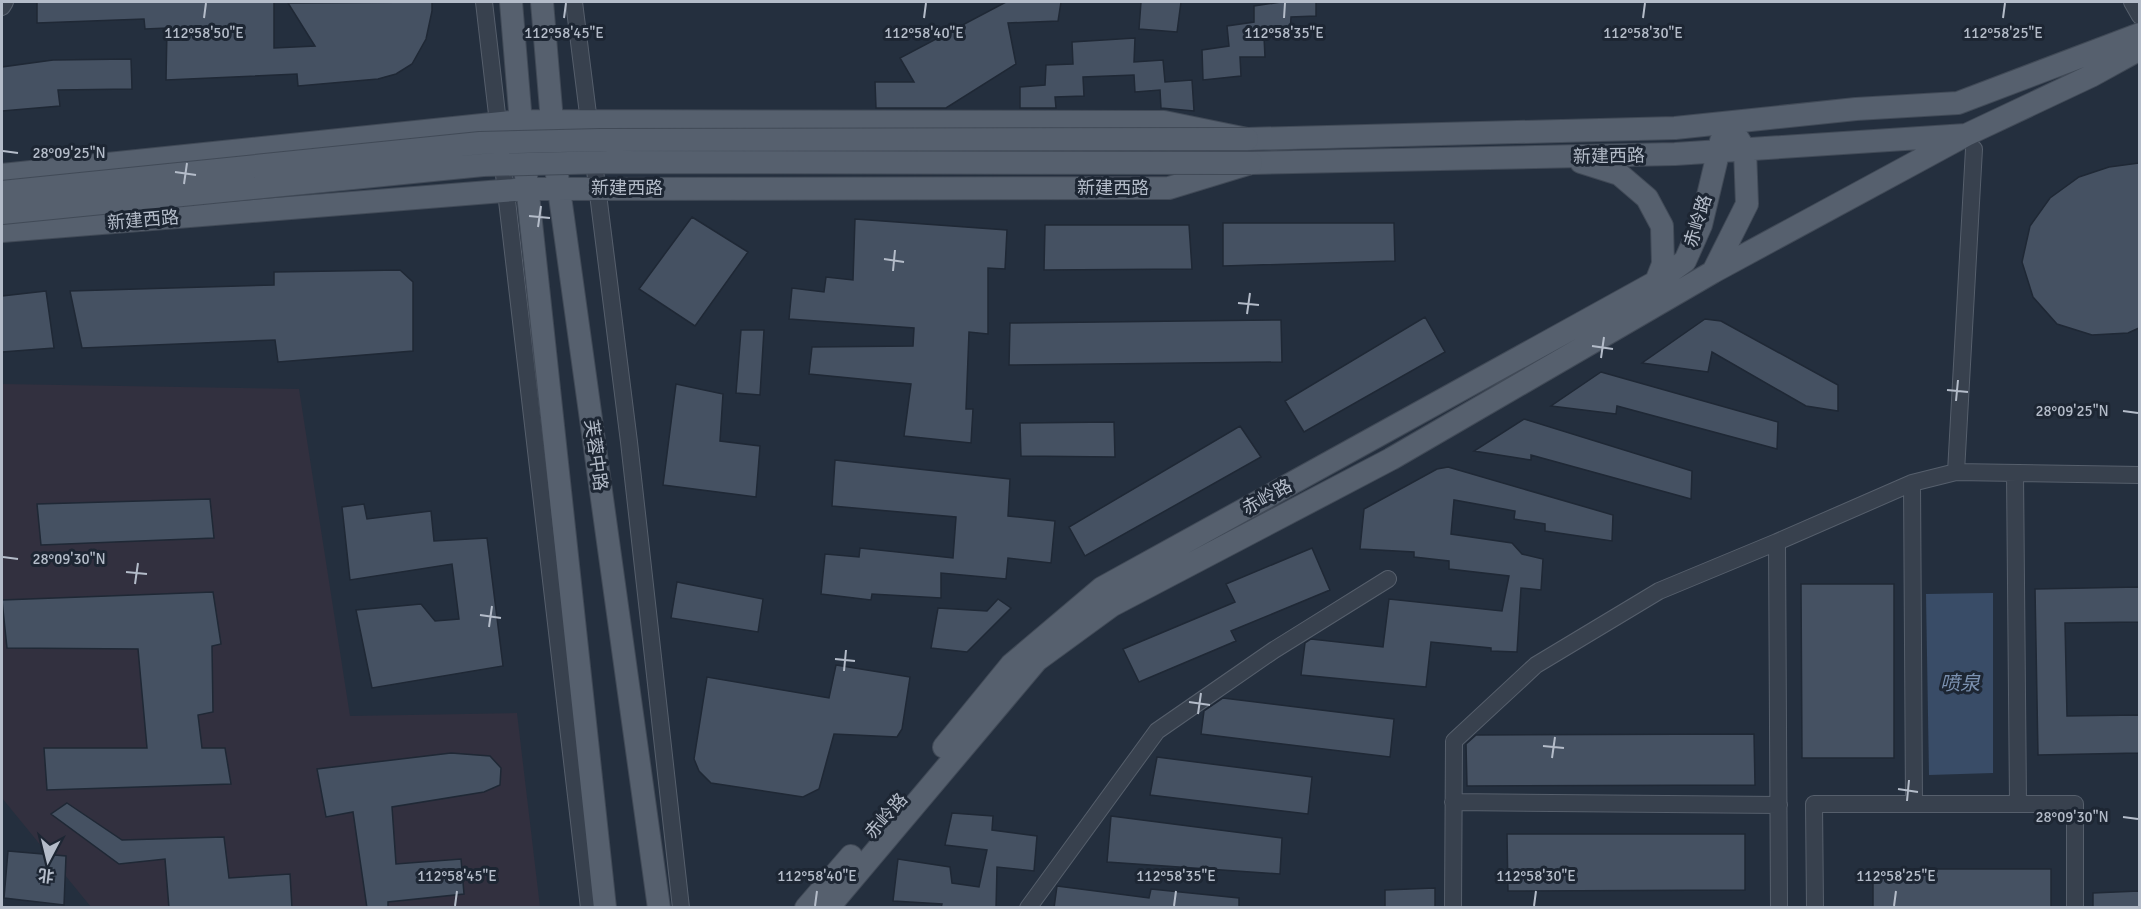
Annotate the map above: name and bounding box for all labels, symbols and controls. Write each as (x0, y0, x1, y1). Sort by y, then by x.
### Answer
text: 112°58'50"E (164, 24, 244, 42)
text: 112°58'45"E (524, 24, 604, 42)
text: 112°58'40"E (884, 24, 964, 42)
text: 112°58'35"E (1244, 24, 1324, 42)
text: 112°58'30"E (1603, 24, 1683, 42)
text: 112°58'25"E (1963, 24, 2043, 42)
text: 28°09'25"N (32, 144, 106, 162)
street label: 新建西路 (1573, 144, 1645, 168)
street label: 新建西路 (591, 177, 663, 199)
street label: 新建西路 (1077, 177, 1149, 199)
street label: 赤岭路 (1680, 192, 1716, 250)
street label: 新建西路 (106, 206, 180, 234)
text: 28°09'25"N (2035, 402, 2109, 420)
street label: 芙蓉中路 (580, 418, 612, 492)
street label: 赤岭路 (1238, 474, 1296, 520)
text: 28°09'30"N (32, 550, 106, 568)
water label: 喷泉 (1940, 671, 1981, 696)
street label: 赤岭路 (860, 788, 912, 844)
text: 28°09'30"N (2035, 808, 2109, 826)
north arrow (18, 831, 78, 891)
text: 北 (37, 864, 55, 886)
text: 112°58'45"E (417, 867, 497, 885)
text: 112°58'40"E (777, 867, 857, 885)
text: 112°58'35"E (1136, 867, 1216, 885)
text: 112°58'30"E (1496, 867, 1576, 885)
text: 112°58'25"E (1856, 867, 1936, 885)

